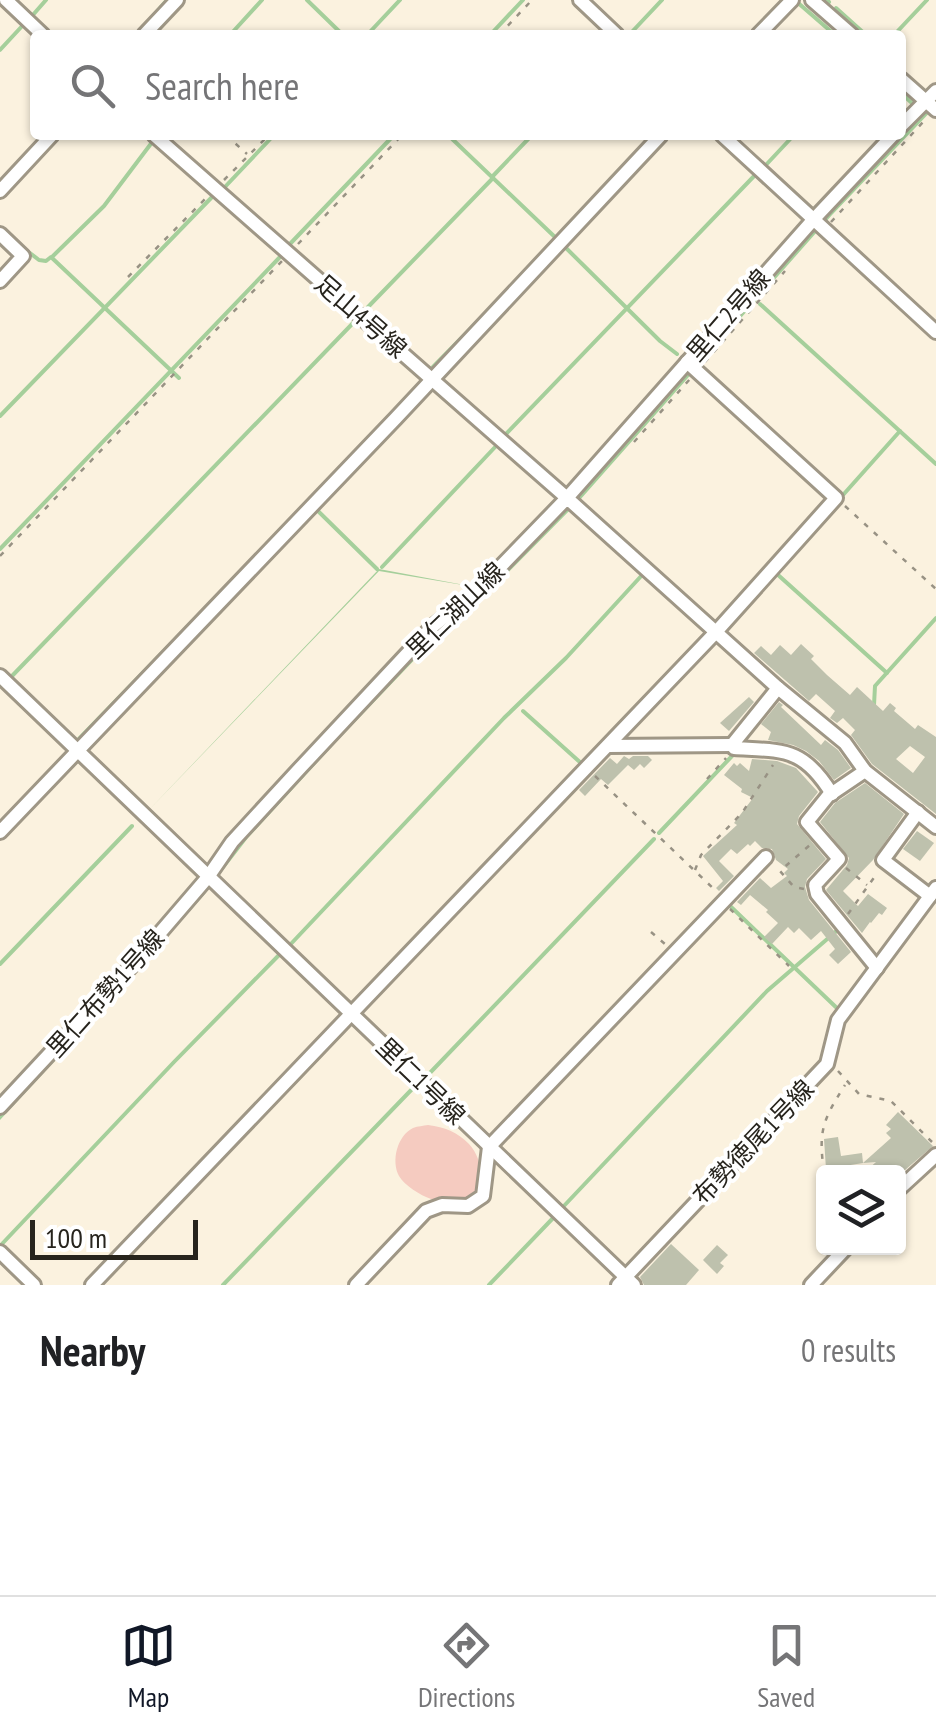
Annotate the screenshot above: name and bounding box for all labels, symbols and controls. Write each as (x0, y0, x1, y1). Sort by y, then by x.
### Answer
search box (30, 30, 906, 140)
icon: search (65, 58, 120, 113)
text: Search here (145, 61, 299, 110)
street label: 里仁2号線 (679, 263, 777, 367)
street label: 足山4号線 (309, 267, 413, 365)
street label: 里仁湖山線 (399, 555, 511, 665)
street label: 里仁布勢1号線 (39, 922, 171, 1064)
street label: 里仁1号線 (370, 1031, 472, 1131)
street label: 布勢徳尾1号線 (685, 1073, 821, 1211)
map controls (816, 1165, 906, 1255)
button: layers (816, 1165, 906, 1255)
scale bar (30, 1215, 198, 1260)
text: 100 m (45, 1219, 107, 1256)
text: Nearby (40, 1323, 145, 1378)
text: 0 results (801, 1329, 896, 1371)
tab: Map (121, 1618, 176, 1715)
tab: Directions (418, 1618, 515, 1715)
tab: Saved (757, 1618, 815, 1715)

